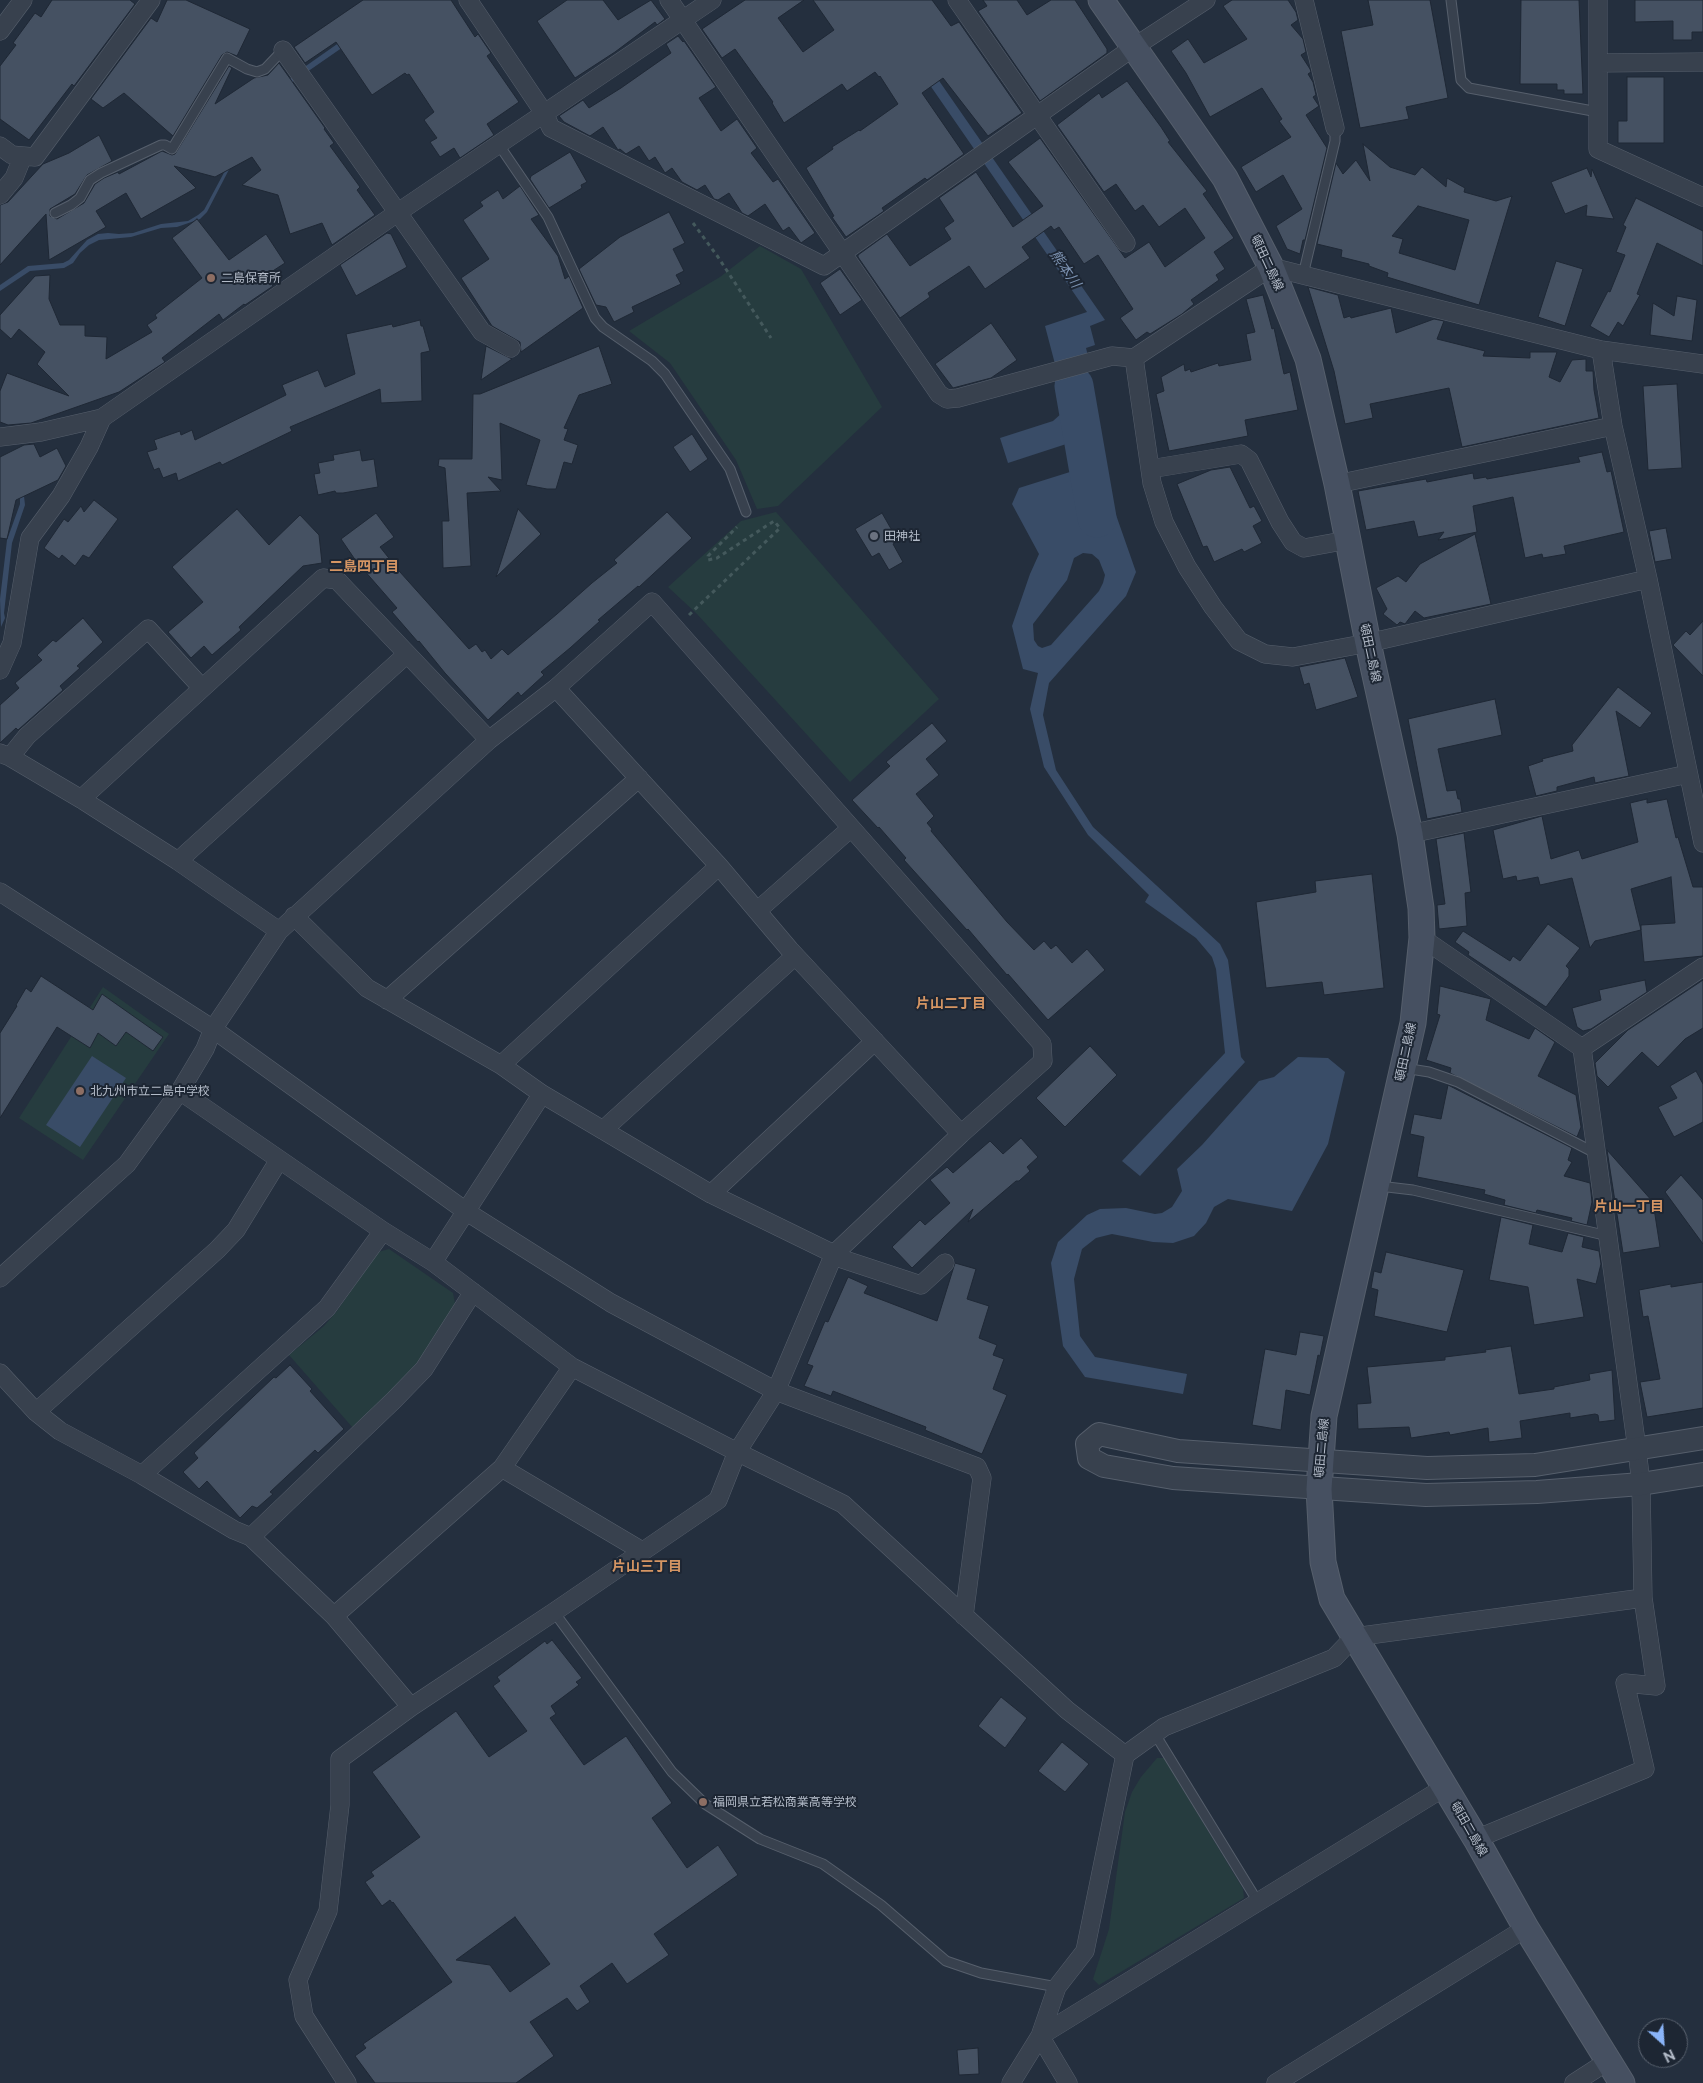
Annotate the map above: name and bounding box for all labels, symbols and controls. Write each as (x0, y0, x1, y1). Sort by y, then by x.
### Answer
street label: 頓田二島線 (1248, 233, 1286, 293)
water label: 熊本川 (1046, 247, 1084, 291)
place label: 二島保育所 (221, 271, 281, 285)
marker: 二島保育所 (205, 272, 217, 284)
place label: 田神社 (884, 529, 920, 543)
marker: 田神社 (868, 530, 880, 542)
district label: 二島四丁目 (329, 559, 399, 575)
street label: 頓田二島線 (1357, 622, 1383, 684)
district label: 片山二丁目 (916, 996, 986, 1012)
street label: 頓田二島線 (1393, 1021, 1419, 1083)
place label: 北九州市立二島中学校 (90, 1084, 210, 1098)
marker: 北九州市立二島中学校 (74, 1085, 86, 1097)
district label: 片山一丁目 (1594, 1199, 1664, 1215)
street label: 頓田二島線 (1312, 1417, 1332, 1479)
district label: 片山三丁目 (612, 1559, 682, 1575)
place label: 福岡県立若松商業高等学校 (713, 1795, 857, 1809)
marker: 福岡県立若松商業高等学校 (697, 1796, 709, 1808)
street label: 頓田二島線 (1448, 1799, 1490, 1859)
north arrow (1638, 2018, 1688, 2068)
text: N (1661, 2046, 1677, 2065)

